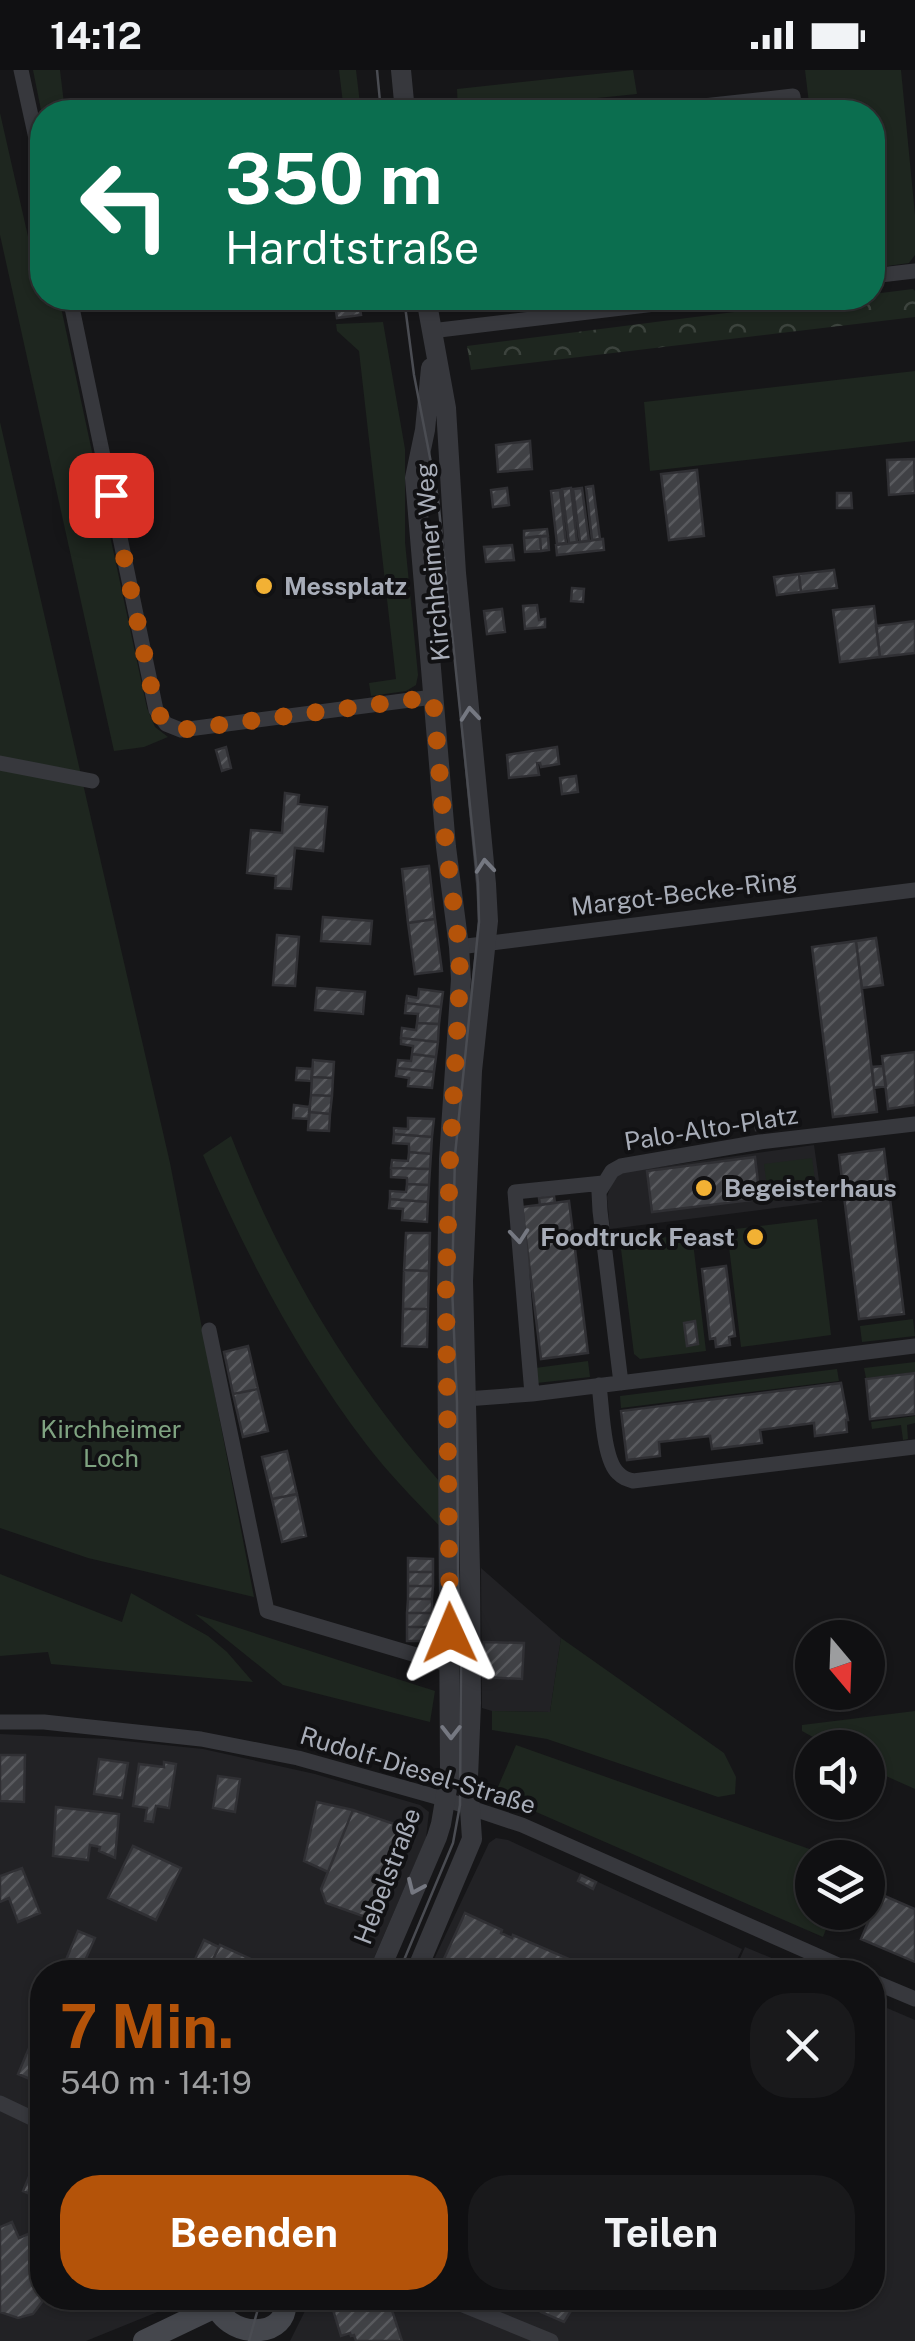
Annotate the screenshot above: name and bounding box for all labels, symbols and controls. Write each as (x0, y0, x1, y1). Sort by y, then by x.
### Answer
text: 14:12 (50, 13, 142, 58)
text: 350 m (225, 137, 442, 220)
icon: left (60, 140, 190, 270)
text: Hardtstraße (225, 221, 479, 274)
pin (69, 453, 154, 538)
street label: Kirchheimer Weg (408, 462, 456, 662)
icon: arrive (84, 468, 139, 523)
place label: Messplatz (284, 571, 407, 601)
marker: Messplatz (253, 575, 275, 597)
one-way arrow (460, 706, 482, 722)
one-way arrow (474, 858, 496, 874)
street label: Margot-Becke-Ring (569, 864, 799, 922)
street label: Palo-Alto-Platz (622, 1099, 800, 1157)
place label: Begeisterhaus (724, 1173, 897, 1203)
marker: Begeisterhaus (693, 1177, 715, 1199)
place label: Foodtruck Feast (540, 1222, 735, 1252)
marker: Foodtruck Feast (744, 1226, 766, 1248)
one-way arrow (508, 1229, 530, 1245)
park label: Kirchheimer Loch (40, 1414, 182, 1473)
position arrow (398, 1581, 502, 1685)
north arrow (795, 1620, 885, 1710)
map controls (795, 1620, 885, 1930)
street label: Rudolf-Diesel-Straße (297, 1720, 539, 1820)
one-way arrow (440, 1726, 462, 1741)
button: sound (795, 1730, 885, 1820)
street label: Hebelstraße (347, 1804, 427, 1948)
button: layers (795, 1840, 885, 1930)
one-way arrow (407, 1877, 427, 1895)
text: 7 Min. (60, 1991, 234, 2062)
button: close (750, 1993, 855, 2098)
text: 540 m · 14:19 (60, 2064, 252, 2101)
button: Beenden (60, 2175, 448, 2290)
button: Teilen (468, 2175, 855, 2290)

